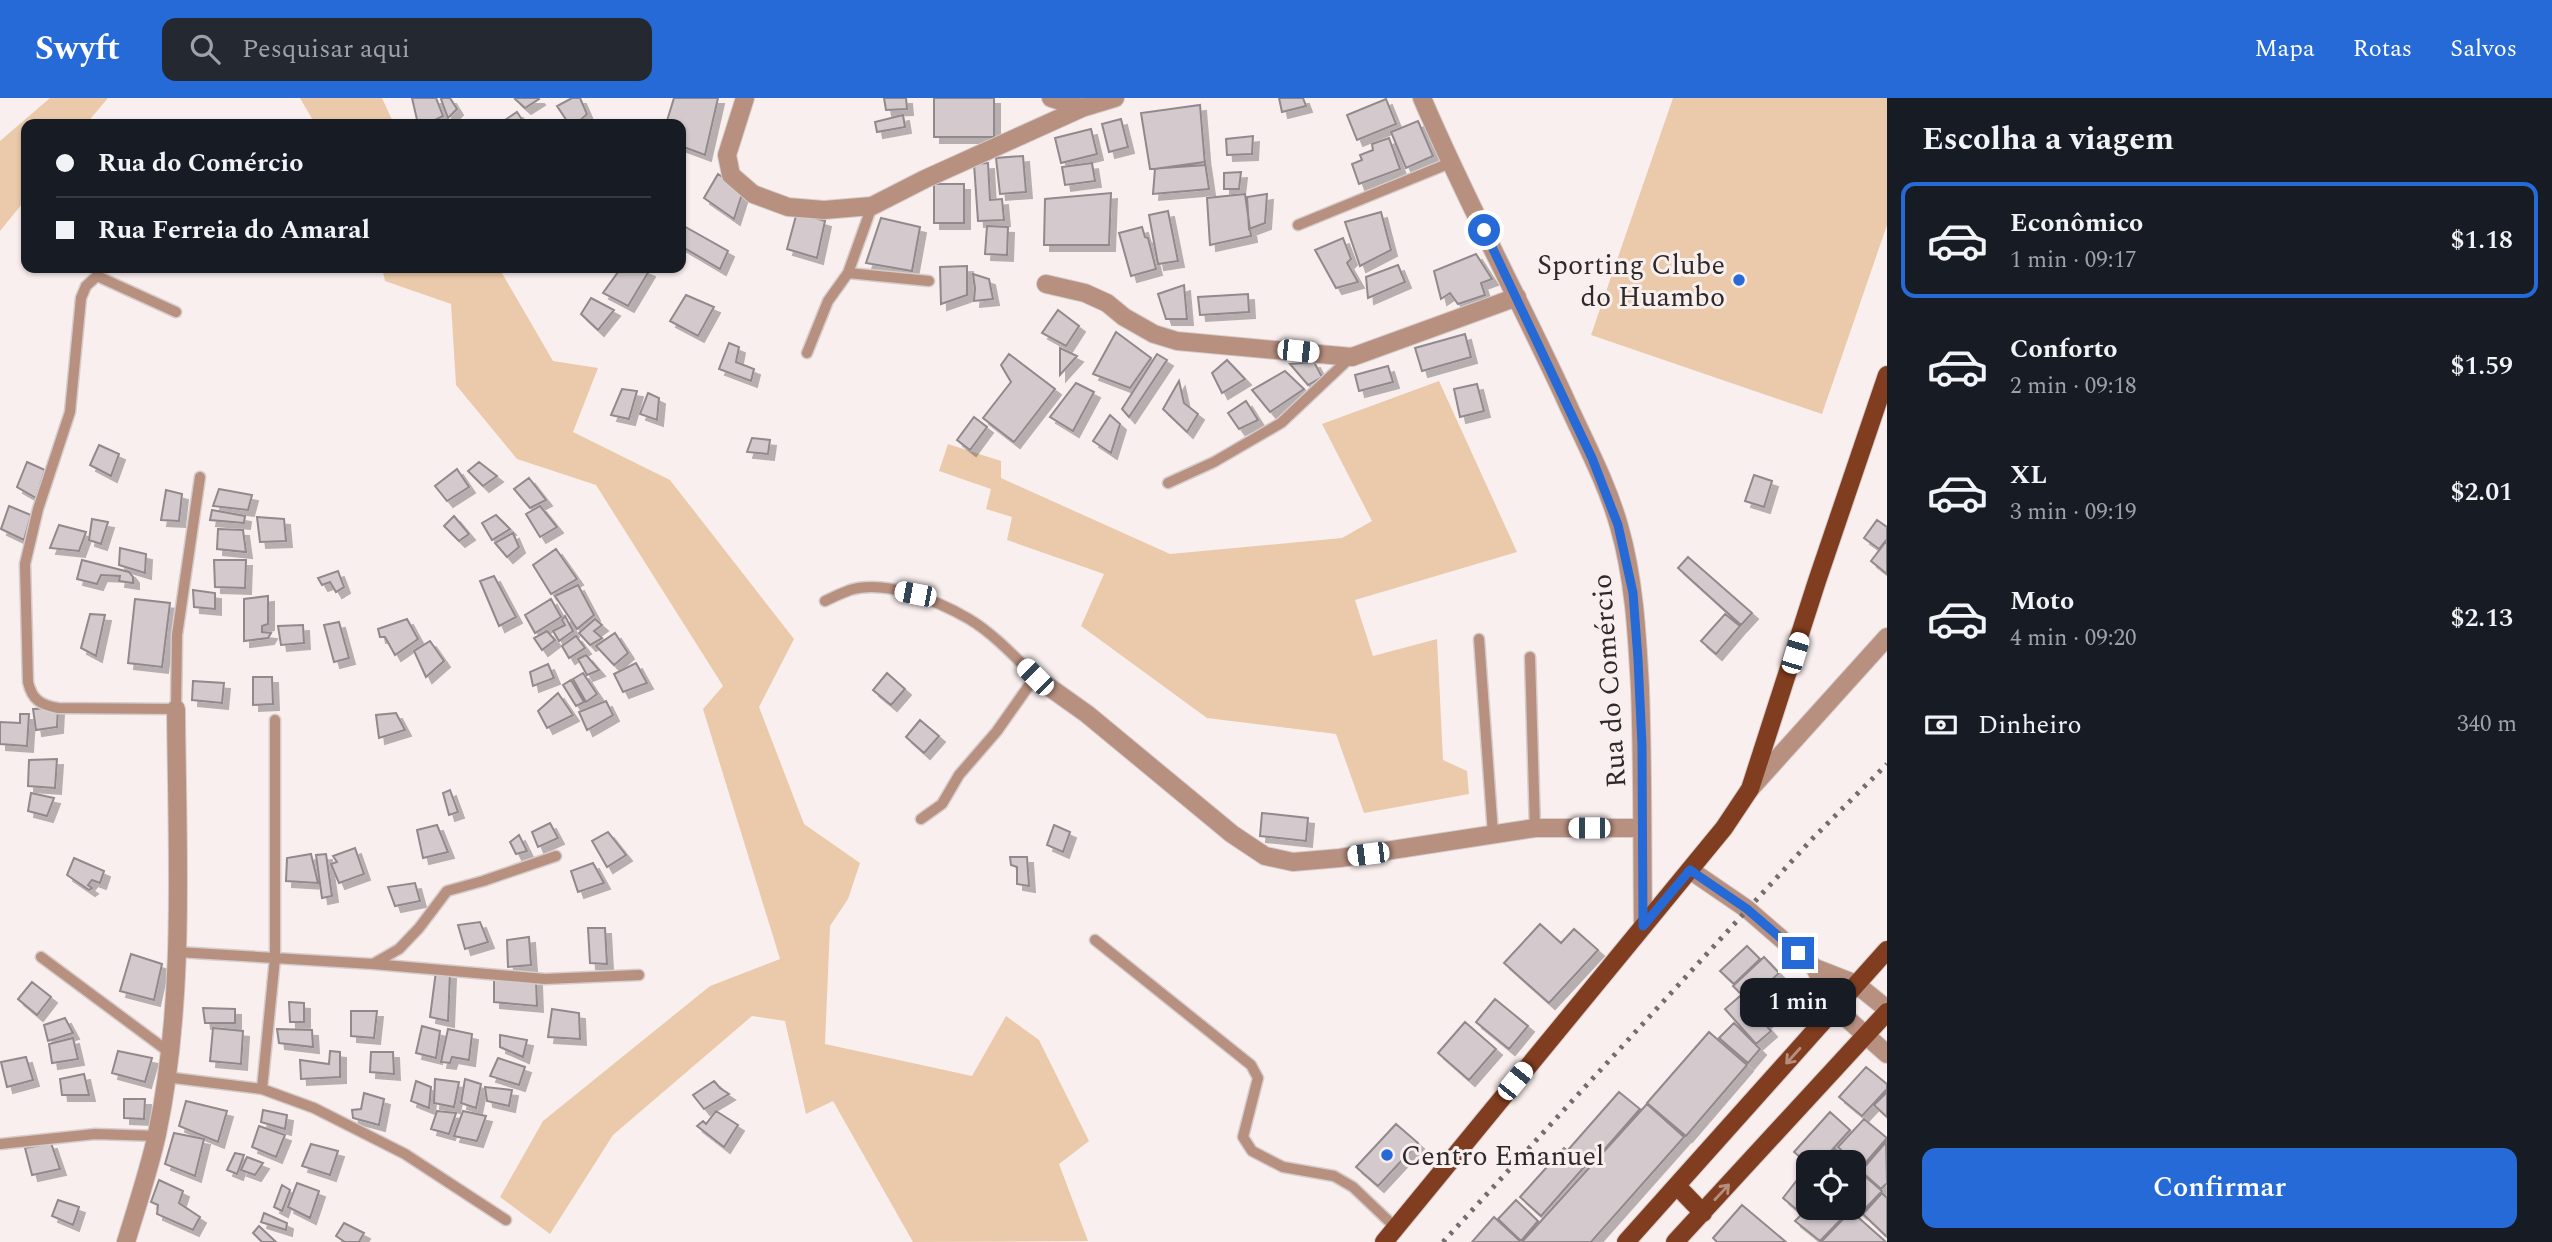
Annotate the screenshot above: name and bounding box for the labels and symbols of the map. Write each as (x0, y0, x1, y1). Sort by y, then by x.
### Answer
route start (1468, 214, 1500, 246)
place label: Sporting Clube do Huambo (1537, 244, 1725, 319)
marker: Sporting Clube do Huambo (1731, 272, 1747, 288)
car (1277, 338, 1320, 364)
street label: Rua do Comércio (1581, 573, 1638, 789)
car (893, 580, 938, 608)
car (1779, 630, 1812, 676)
car (1013, 655, 1058, 699)
car (1569, 818, 1611, 839)
car (1346, 841, 1391, 867)
route end (1782, 937, 1814, 969)
callout: 1 min (1740, 978, 1856, 1026)
one-way arrow (1785, 1047, 1801, 1065)
car (1494, 1058, 1537, 1104)
place label: Centro Emanuel (1401, 1135, 1604, 1178)
marker: Centro Emanuel (1379, 1147, 1395, 1163)
one-way arrow (1714, 1183, 1730, 1201)

